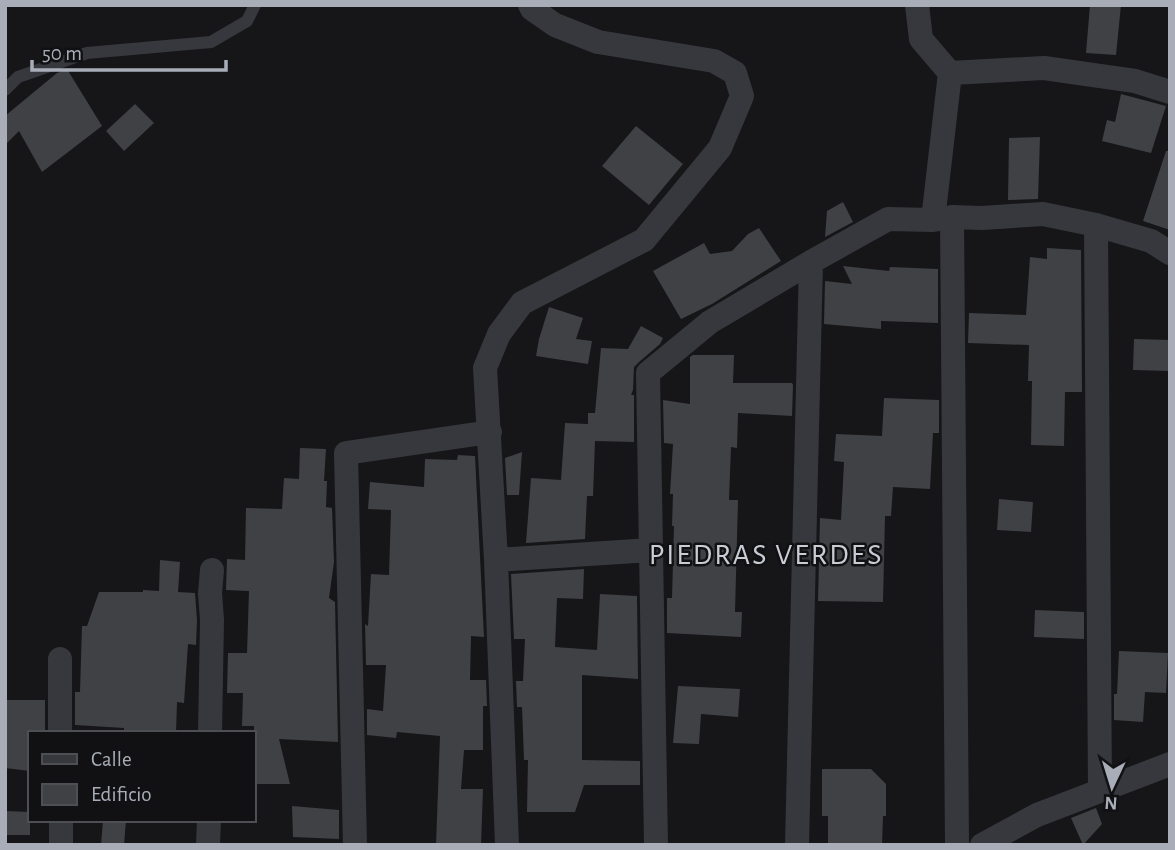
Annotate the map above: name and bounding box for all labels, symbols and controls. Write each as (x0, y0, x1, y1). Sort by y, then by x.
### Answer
scale bar (32, 28, 226, 72)
text: 50 m (42, 43, 82, 64)
district label: PIEDRAS VERDES (649, 540, 883, 570)
legend (28, 731, 256, 822)
text: Calle (91, 749, 132, 770)
north arrow (1077, 752, 1147, 822)
text: Edificio (91, 784, 152, 805)
text: N (1104, 793, 1118, 812)

